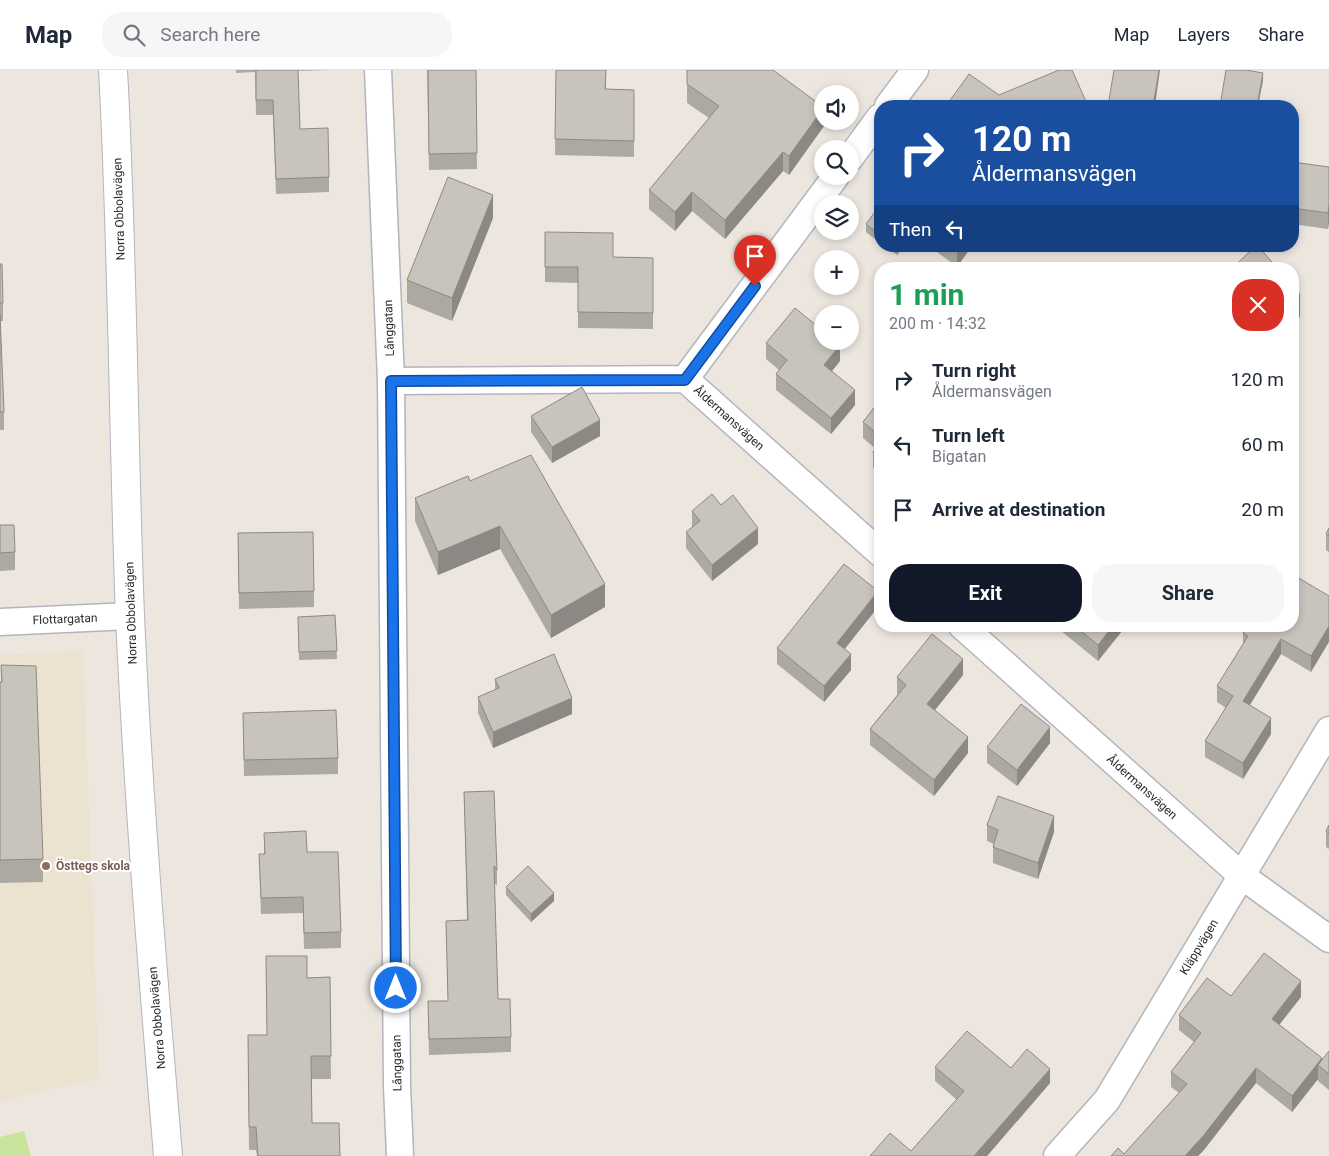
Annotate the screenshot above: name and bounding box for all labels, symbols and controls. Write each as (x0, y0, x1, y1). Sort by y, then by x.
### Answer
search box (102, 12, 452, 57)
text: Map (25, 21, 72, 49)
icon: search (120, 21, 148, 49)
text: Search here (160, 23, 260, 46)
text: Map (1114, 24, 1149, 45)
text: Layers (1177, 24, 1230, 45)
text: Share (1258, 24, 1304, 45)
map controls (814, 85, 859, 350)
button: sound (814, 85, 859, 130)
text: 120 m (972, 119, 1071, 160)
icon: right (889, 120, 954, 185)
button: search (814, 140, 859, 185)
street label: Norra Obbolavägen (110, 157, 128, 261)
text: Åldermansvägen (972, 161, 1137, 186)
button: layers (814, 195, 859, 240)
icon: left (941, 215, 969, 243)
text: Then (889, 218, 931, 241)
pin (734, 235, 776, 286)
icon: arrive (741, 242, 769, 270)
button: + (814, 250, 859, 295)
text: 1 min (889, 277, 964, 312)
button: close (1232, 279, 1284, 331)
street label: Långgatan (381, 299, 397, 357)
button: − (814, 305, 859, 350)
text: 200 m · 14:32 (889, 314, 986, 333)
text: Turn right (932, 359, 1016, 382)
icon: right (889, 366, 917, 394)
text: 120 m (1231, 368, 1284, 391)
street label: Åldermansvägen (691, 381, 768, 453)
text: Åldermansvägen (932, 382, 1052, 401)
text: Turn left (932, 424, 1005, 447)
icon: left (889, 431, 917, 459)
text: 60 m (1241, 433, 1284, 456)
text: Bigatan (932, 447, 986, 466)
icon: arrive (889, 496, 917, 524)
text: Arrive at destination (932, 498, 1105, 521)
text: 20 m (1241, 498, 1284, 521)
street label: Norra Obbolavägen (122, 561, 140, 665)
button: Exit (889, 564, 1082, 622)
button: Share (1092, 564, 1284, 622)
street label: Flottargatan (32, 611, 98, 627)
street label: Åldermansvägen (1104, 750, 1181, 822)
place label: Östtegs skola (56, 858, 131, 873)
marker: Östtegs skola (40, 860, 52, 872)
street label: Kläppvägen (1177, 917, 1221, 977)
position arrow (369, 961, 421, 1013)
street label: Norra Obbolavägen (146, 966, 168, 1070)
street label: Långgatan (390, 1035, 404, 1091)

